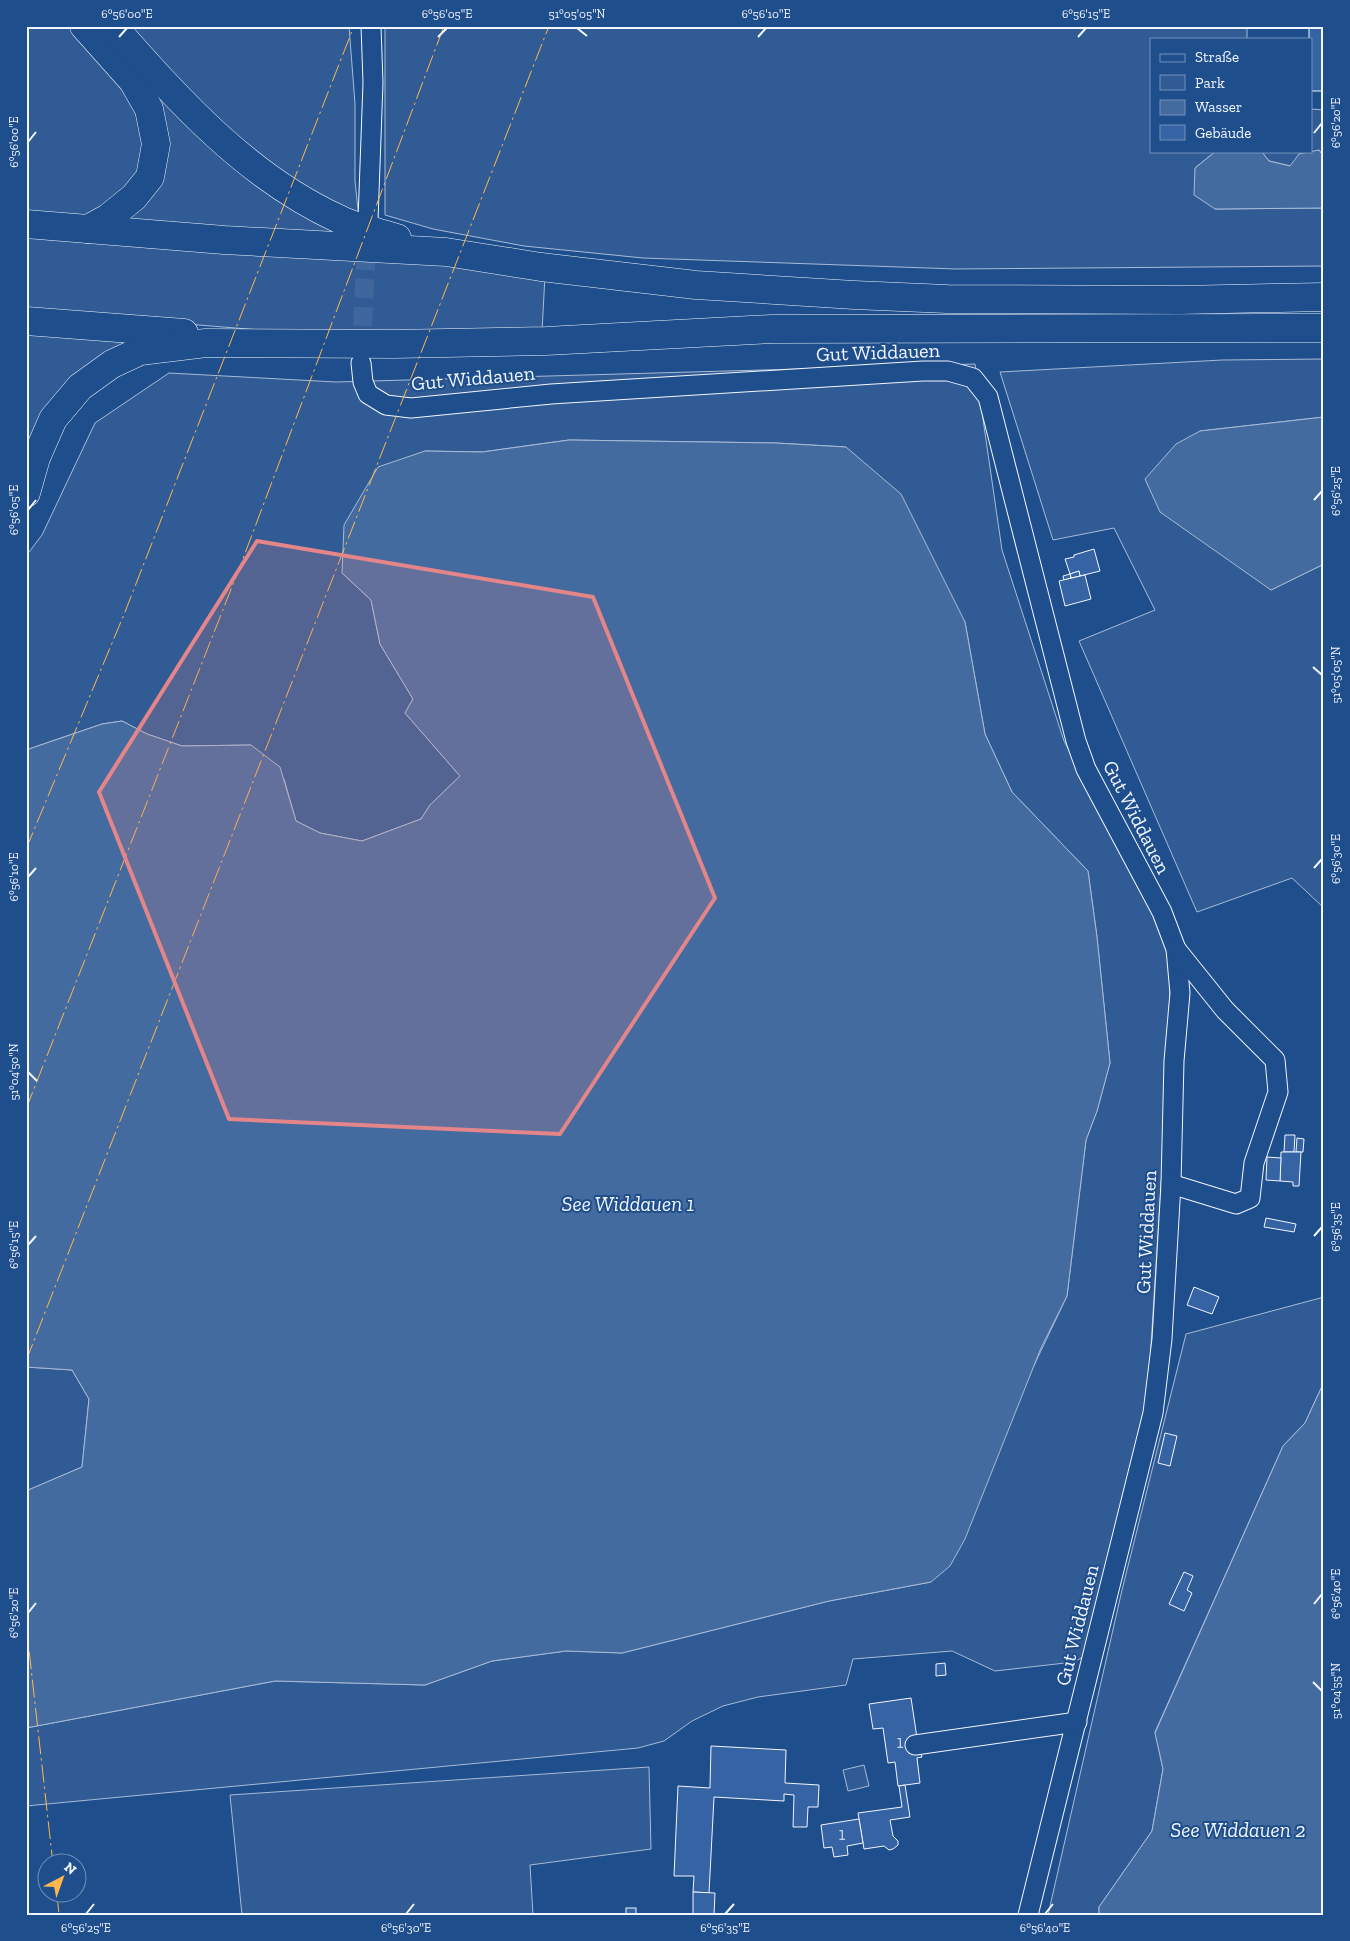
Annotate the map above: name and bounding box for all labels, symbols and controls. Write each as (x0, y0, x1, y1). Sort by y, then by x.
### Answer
text: 6°56'00"E (101, 7, 153, 21)
text: 6°56'05"E (422, 7, 472, 21)
text: 51°05'05"N (549, 7, 606, 21)
text: 6°56'10"E (742, 7, 790, 21)
text: 6°56'15"E (1062, 7, 1110, 21)
legend (1150, 38, 1312, 152)
text: Straße (1195, 48, 1239, 66)
text: Park (1195, 74, 1225, 92)
text: Wasser (1195, 98, 1242, 116)
text: 6°56'20"E (1329, 98, 1343, 148)
text: 6°56'00"E (7, 116, 21, 168)
text: Gebäude (1195, 124, 1251, 142)
street label: Gut Widdauen (816, 338, 941, 366)
street label: Gut Widdauen (410, 361, 536, 395)
text: 6°56'25"E (1329, 466, 1343, 516)
text: 6°56'05"E (7, 485, 21, 535)
text: 51°05'05"N (1329, 646, 1343, 703)
street label: Gut Widdauen (1098, 756, 1176, 878)
text: 6°56'30"E (1329, 834, 1343, 884)
text: 6°56'10"E (7, 853, 21, 901)
text: 51°04'50"N (7, 1043, 21, 1101)
street label: Gut Widdauen (1131, 1169, 1161, 1295)
water label: See Widdauen 1 (562, 1191, 695, 1216)
text: 6°56'35"E (1329, 1202, 1343, 1252)
text: 6°56'15"E (7, 1221, 21, 1269)
street label: Gut Widdauen (1050, 1561, 1104, 1688)
text: 6°56'40"E (1329, 1569, 1343, 1619)
text: 6°56'20"E (7, 1588, 21, 1638)
text: 51°04'55"N (1329, 1663, 1343, 1719)
house number: 1 (897, 1731, 904, 1753)
water label: See Widdauen 2 (1170, 1817, 1306, 1842)
house number: 1 (839, 1823, 846, 1845)
north arrow (38, 1854, 88, 1904)
text: N (61, 1859, 80, 1879)
text: 6°56'25"E (61, 1921, 111, 1935)
text: 6°56'30"E (381, 1921, 431, 1935)
text: 6°56'35"E (700, 1921, 750, 1935)
text: 6°56'40"E (1020, 1921, 1070, 1935)

